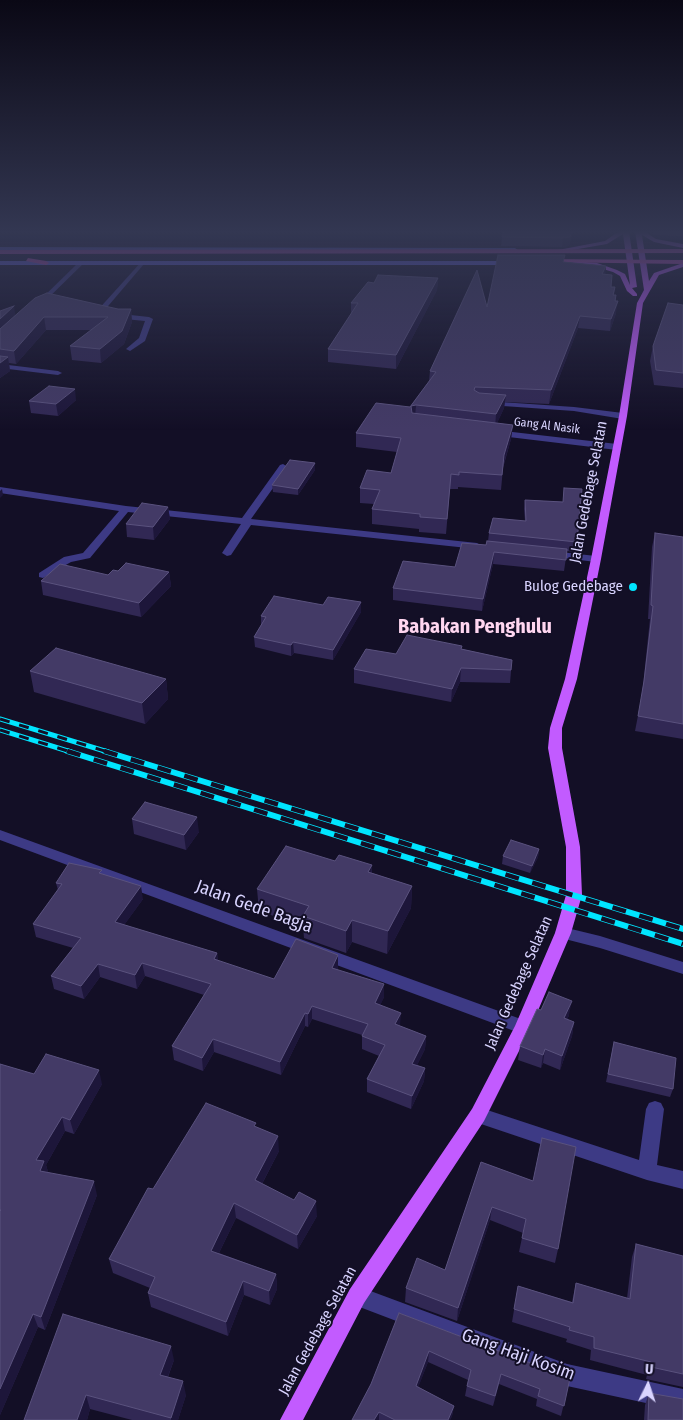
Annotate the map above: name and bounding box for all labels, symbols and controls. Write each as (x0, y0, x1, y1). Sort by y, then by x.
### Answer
street label: Gang Al Nasik (513, 415, 581, 437)
street label: Jalan Gedebage Selatan (566, 419, 612, 565)
place label: Bulog Gedebage (524, 578, 623, 596)
marker: Bulog Gedebage (627, 581, 639, 593)
district label: Babakan Penghulu (398, 615, 552, 639)
street label: Jalan Gede Bagja (193, 876, 315, 938)
street label: Jalan Gedebage Selatan (481, 913, 557, 1053)
street label: Jalan Gedebage Selatan (275, 1264, 361, 1398)
street label: Gang Haji Kosim (458, 1325, 578, 1385)
north arrow (623, 1360, 673, 1410)
text: U (644, 1361, 654, 1378)

